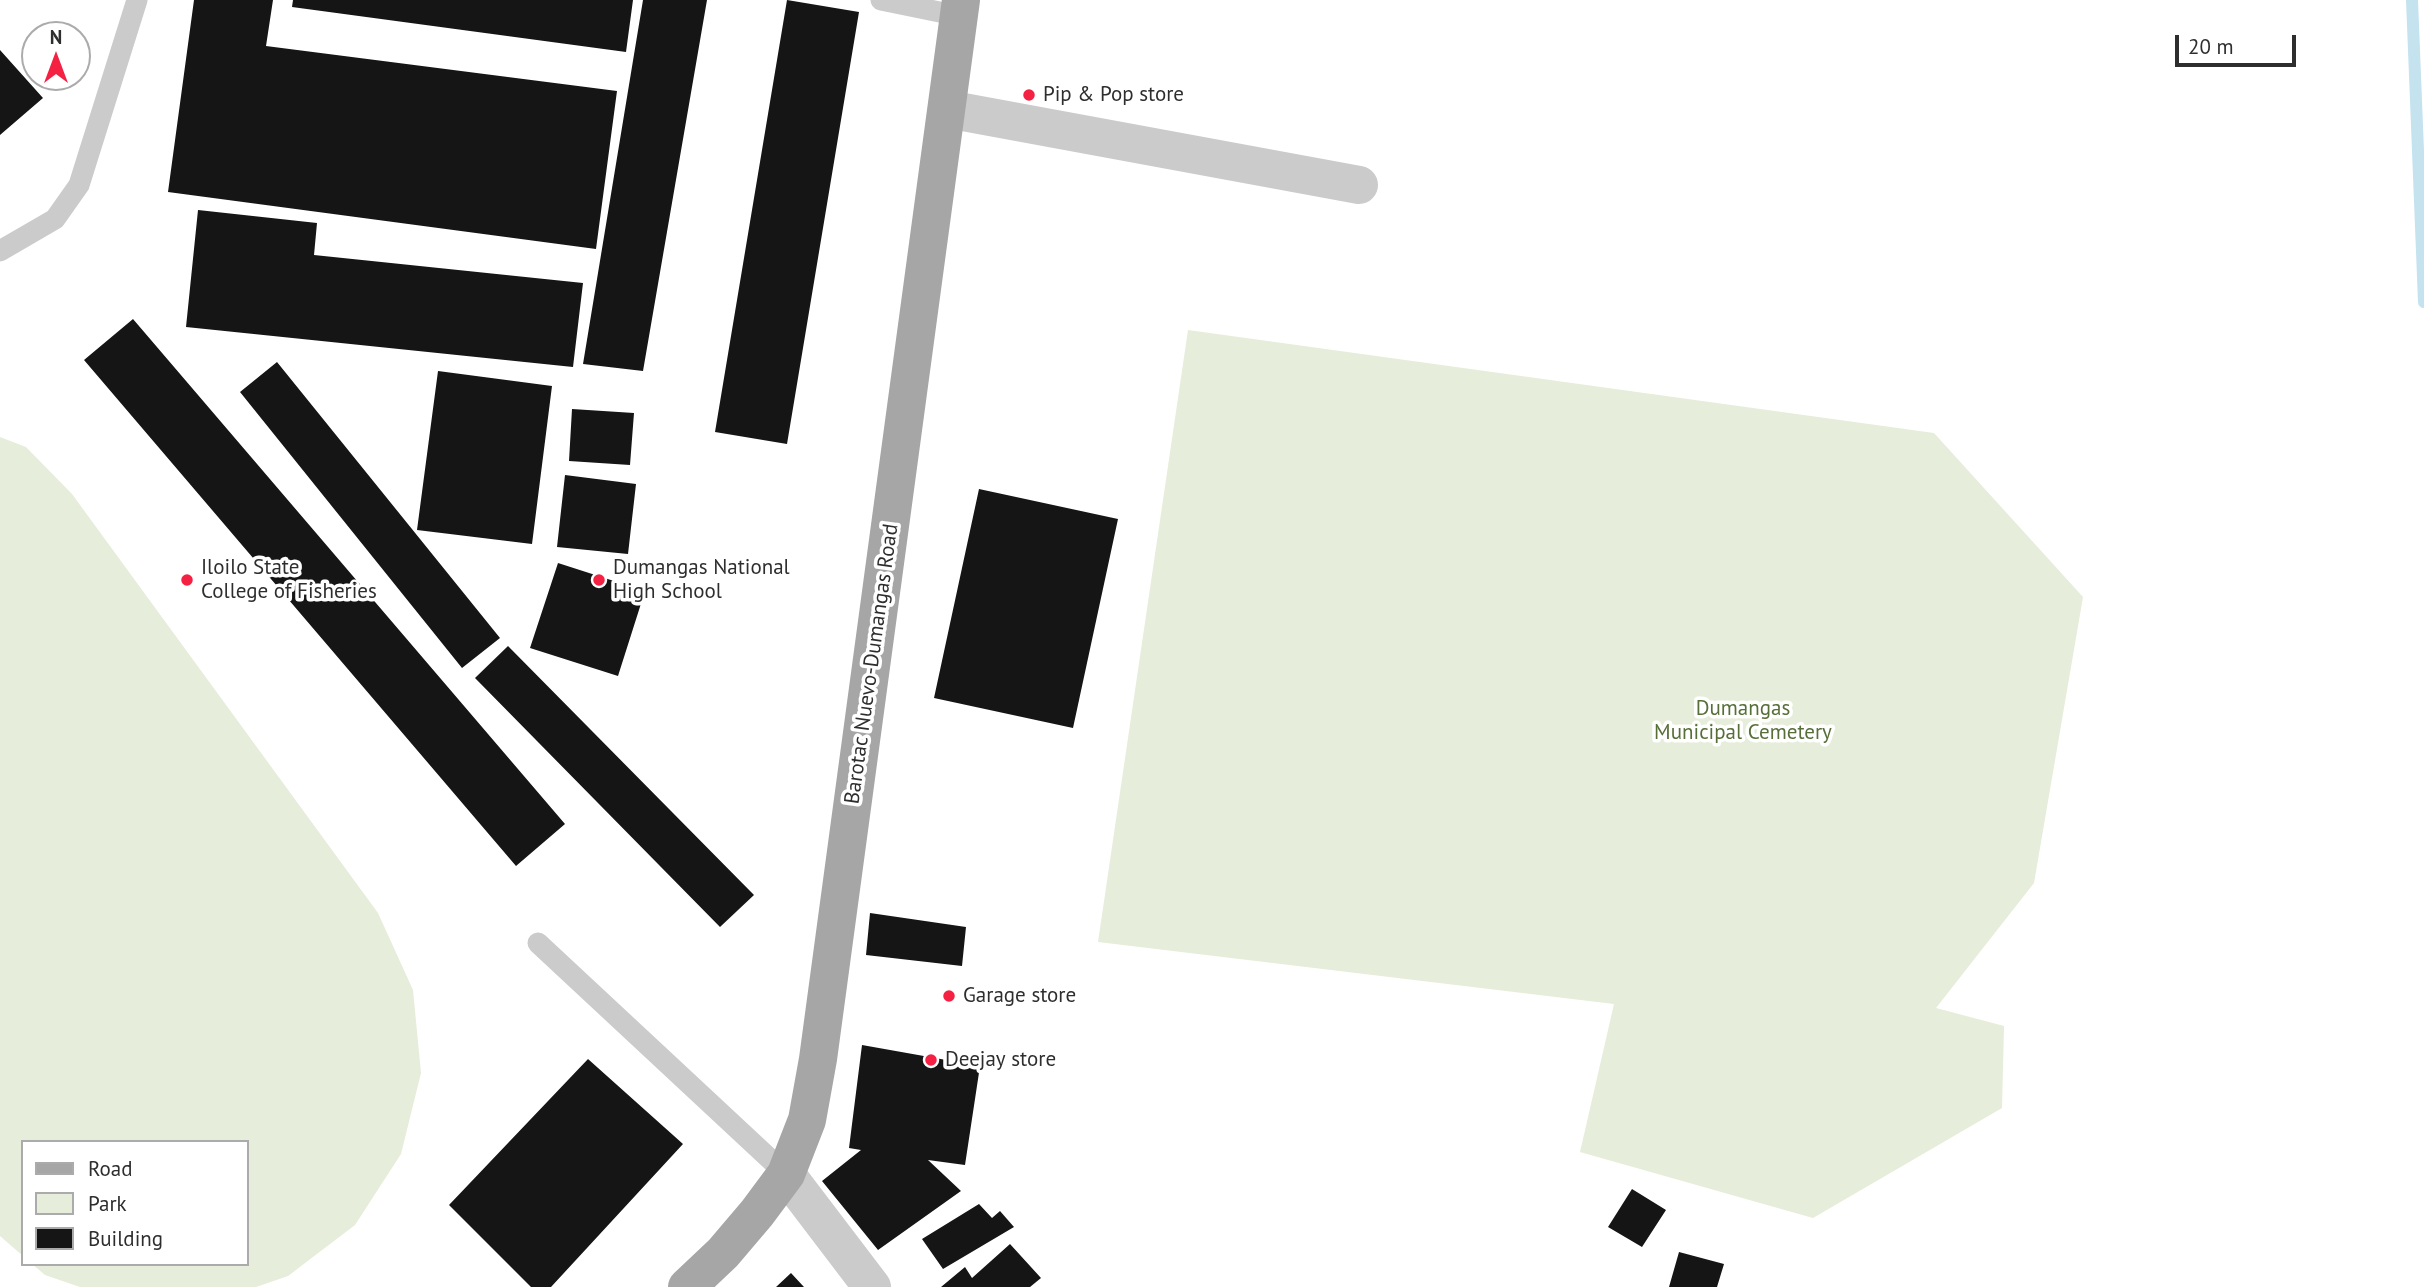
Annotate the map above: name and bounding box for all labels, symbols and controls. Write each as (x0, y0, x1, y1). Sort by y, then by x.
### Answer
north arrow (21, 21, 91, 91)
scale bar (2179, 21, 2300, 65)
text: N (50, 25, 62, 49)
text: 20 m (2188, 33, 2234, 60)
place label: Pip & Pop store (1043, 82, 1184, 108)
marker: Pip & Pop store (1021, 87, 1037, 103)
street label: Barotac Nuevo-Dumangas Road (840, 522, 904, 806)
place label: Iloilo State College of Fisheries (201, 555, 377, 605)
place label: Dumangas National High School (613, 555, 790, 605)
marker: Iloilo State College of Fisheries (179, 572, 195, 588)
marker: Dumangas National High School (591, 572, 607, 588)
park label: Dumangas Municipal Cemetery (1654, 696, 1832, 746)
place label: Garage store (963, 983, 1076, 1009)
marker: Garage store (941, 988, 957, 1004)
place label: Deejay store (945, 1047, 1056, 1073)
marker: Deejay store (923, 1052, 939, 1068)
legend (21, 1140, 248, 1266)
text: Road (88, 1155, 132, 1182)
text: Park (88, 1190, 127, 1217)
text: Building (88, 1225, 163, 1252)

